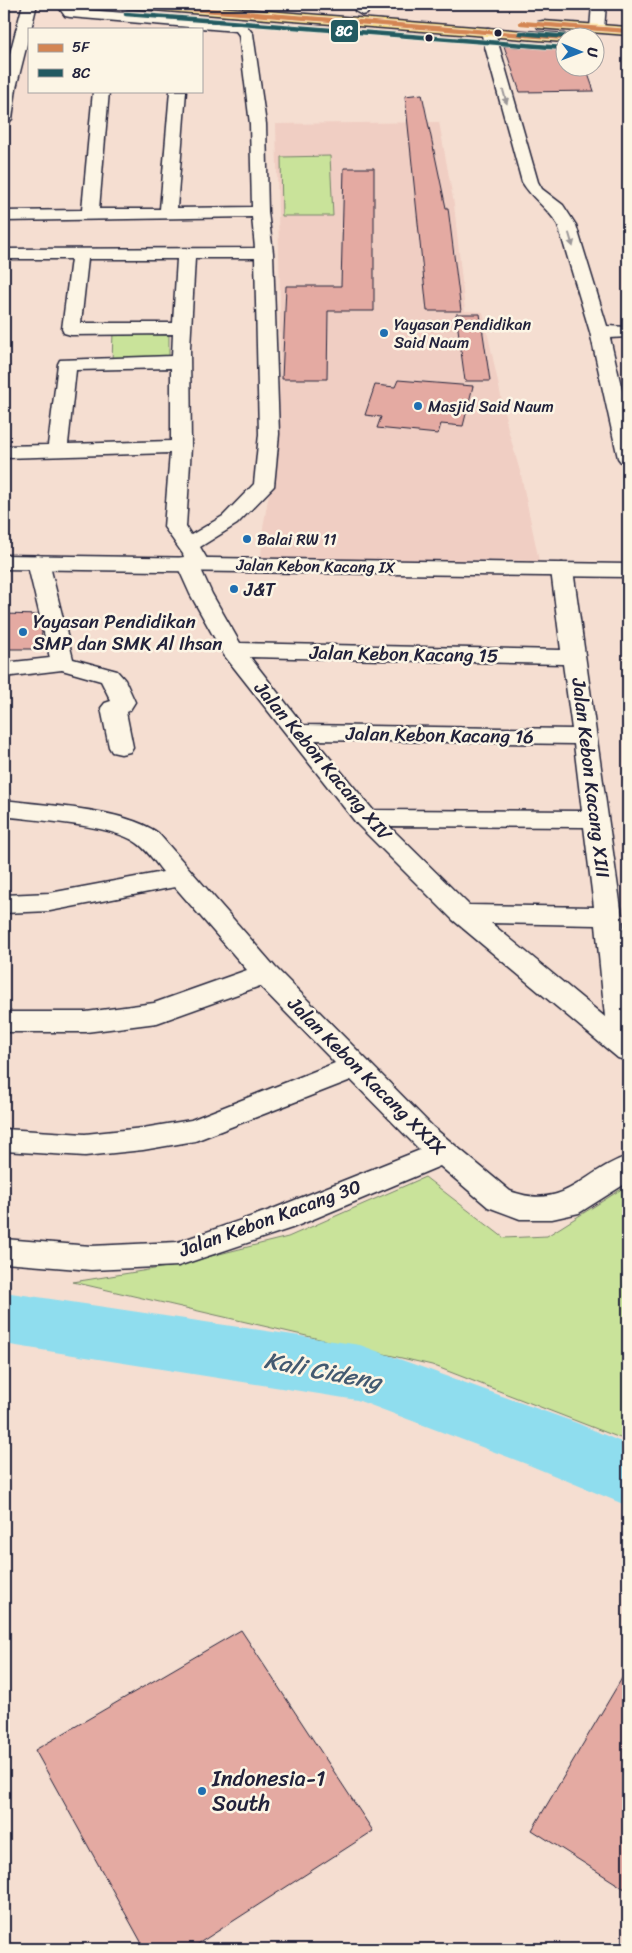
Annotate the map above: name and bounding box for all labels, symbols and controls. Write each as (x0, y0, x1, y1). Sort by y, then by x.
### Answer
line badge: 8C (330, 19, 359, 43)
text: 8C (334, 19, 353, 44)
legend (28, 28, 202, 92)
unlabelled marker (493, 28, 503, 38)
north arrow (554, 28, 604, 78)
unlabelled marker (424, 33, 434, 43)
text: 5F (72, 34, 90, 60)
text: U (580, 47, 605, 58)
text: 8C (72, 60, 91, 86)
one-way arrow (502, 89, 510, 104)
one-way arrow (568, 233, 576, 248)
place label: Yayasan Pendidikan Said Naum (394, 310, 532, 357)
marker: Yayasan Pendidikan Said Naum (378, 327, 390, 339)
place label: Masjid Said Naum (428, 392, 554, 421)
marker: Masjid Said Naum (412, 400, 424, 412)
place label: Balai RW 11 (257, 525, 337, 554)
marker: Balai RW 11 (241, 533, 253, 545)
street label: Jalan Kebon Kacang IX (235, 550, 396, 582)
place label: J&T (243, 573, 276, 606)
marker: J&T (228, 583, 240, 595)
place label: Yayasan Pendidikan SMP dan SMK Al Ihsan (33, 605, 223, 660)
marker: Yayasan Pendidikan SMP dan SMK Al Ihsan (17, 626, 29, 638)
street label: Jalan Kebon Kacang 15 (308, 636, 499, 672)
street label: Jalan Kebon Kacang XIV (245, 673, 401, 849)
street label: Jalan Kebon Kacang XIII (562, 675, 620, 880)
street label: Jalan Kebon Kacang 16 (345, 717, 534, 753)
street label: Jalan Kebon Kacang XXIX (279, 988, 455, 1164)
street label: Jalan Kebon Kacang 30 (173, 1170, 366, 1267)
water label: Kali Cideng (261, 1339, 387, 1403)
place label: Indonesia-1 South (211, 1759, 325, 1823)
marker: Indonesia-1 South (196, 1785, 208, 1797)

